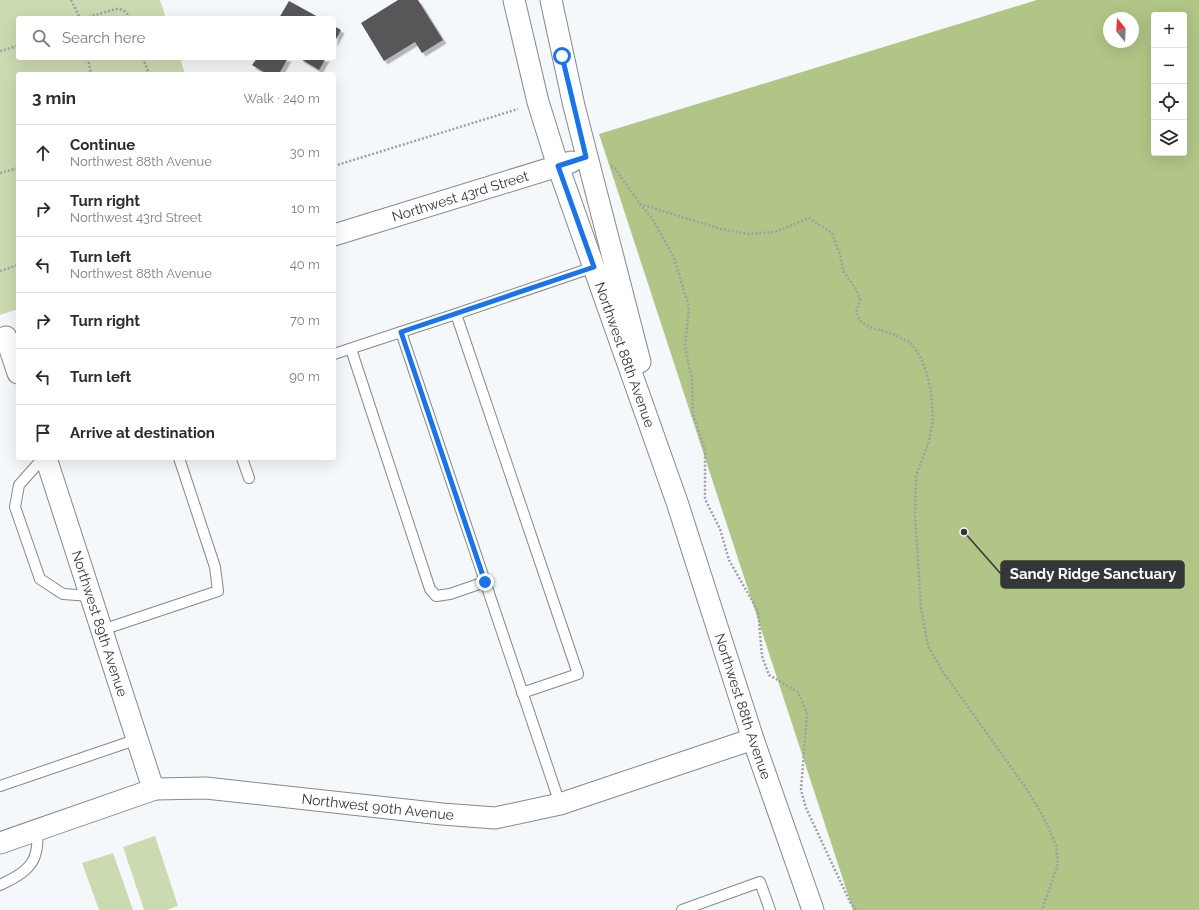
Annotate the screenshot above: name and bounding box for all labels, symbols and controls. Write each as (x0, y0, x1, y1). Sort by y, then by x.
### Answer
north arrow (1103, 12, 1139, 48)
map controls (1151, 12, 1187, 156)
button: + (1151, 12, 1187, 48)
search box (16, 16, 336, 60)
icon: search (30, 27, 52, 49)
text: Search here (62, 29, 145, 47)
route start (553, 47, 571, 65)
button: − (1151, 48, 1187, 84)
button: locate (1151, 84, 1187, 120)
text: 3 min (32, 88, 76, 108)
text: Walk · 240 m (243, 91, 320, 106)
button: layers (1151, 120, 1187, 156)
text: Continue (70, 136, 135, 154)
icon: ahead (32, 142, 54, 164)
text: 30 m (290, 145, 320, 160)
text: Northwest 88th Avenue (70, 154, 212, 169)
street label: Northwest 43rd Street (390, 167, 531, 225)
text: Turn right (70, 192, 140, 210)
icon: right (32, 198, 54, 220)
text: 10 m (291, 201, 320, 216)
text: Northwest 43rd Street (70, 210, 202, 225)
text: Turn left (70, 248, 131, 266)
icon: left (32, 254, 54, 276)
text: 40 m (290, 257, 320, 272)
text: Northwest 88th Avenue (70, 266, 212, 281)
street label: Northwest 88th Avenue (592, 280, 658, 429)
icon: right (32, 310, 54, 332)
text: Turn right (70, 312, 140, 330)
text: 70 m (290, 313, 320, 328)
icon: left (32, 366, 54, 388)
text: Turn left (70, 368, 131, 386)
text: 90 m (289, 369, 320, 384)
icon: arrive (32, 422, 54, 444)
text: Arrive at destination (70, 424, 215, 442)
street label: Northwest 89th Avenue (68, 548, 131, 699)
callout: Sandy Ridge Sanctuary (1001, 561, 1184, 588)
text: Sandy Ridge Sanctuary (1010, 565, 1177, 583)
route end (476, 573, 494, 591)
street label: Northwest 88th Avenue (712, 631, 775, 782)
street label: Northwest 90th Avenue (301, 791, 455, 823)

